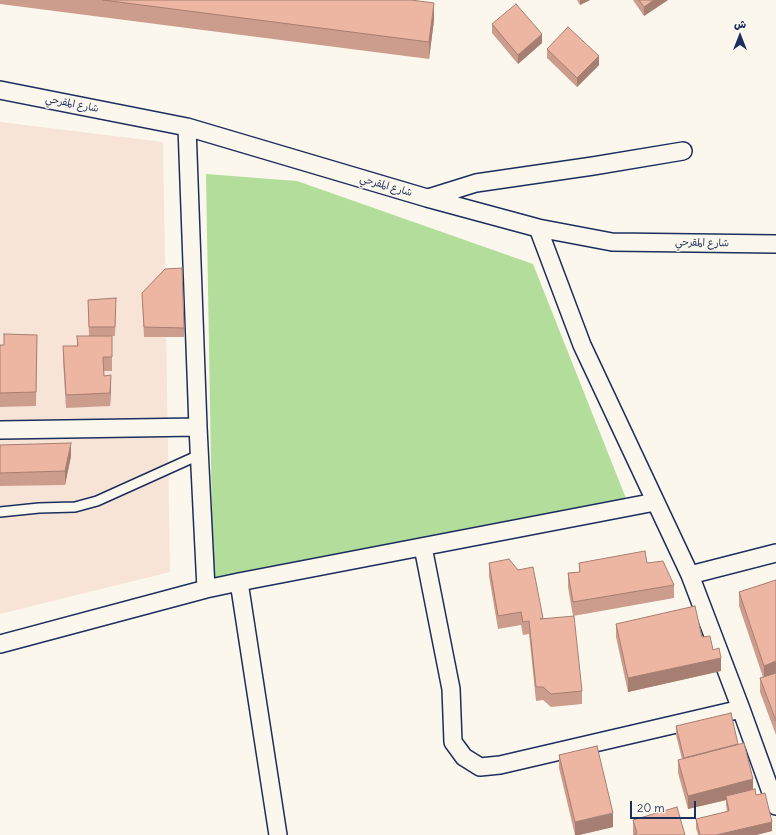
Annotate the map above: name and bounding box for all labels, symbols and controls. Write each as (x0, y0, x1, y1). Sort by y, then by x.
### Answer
north arrow (720, 16, 760, 56)
text: ش (734, 17, 746, 31)
street label: شارع المقرحي (44, 93, 100, 115)
street label: شارع المقرحي (358, 173, 414, 199)
street label: شارع المقرحي (675, 237, 729, 249)
scale bar (632, 793, 698, 819)
text: 20 m (637, 800, 665, 815)

